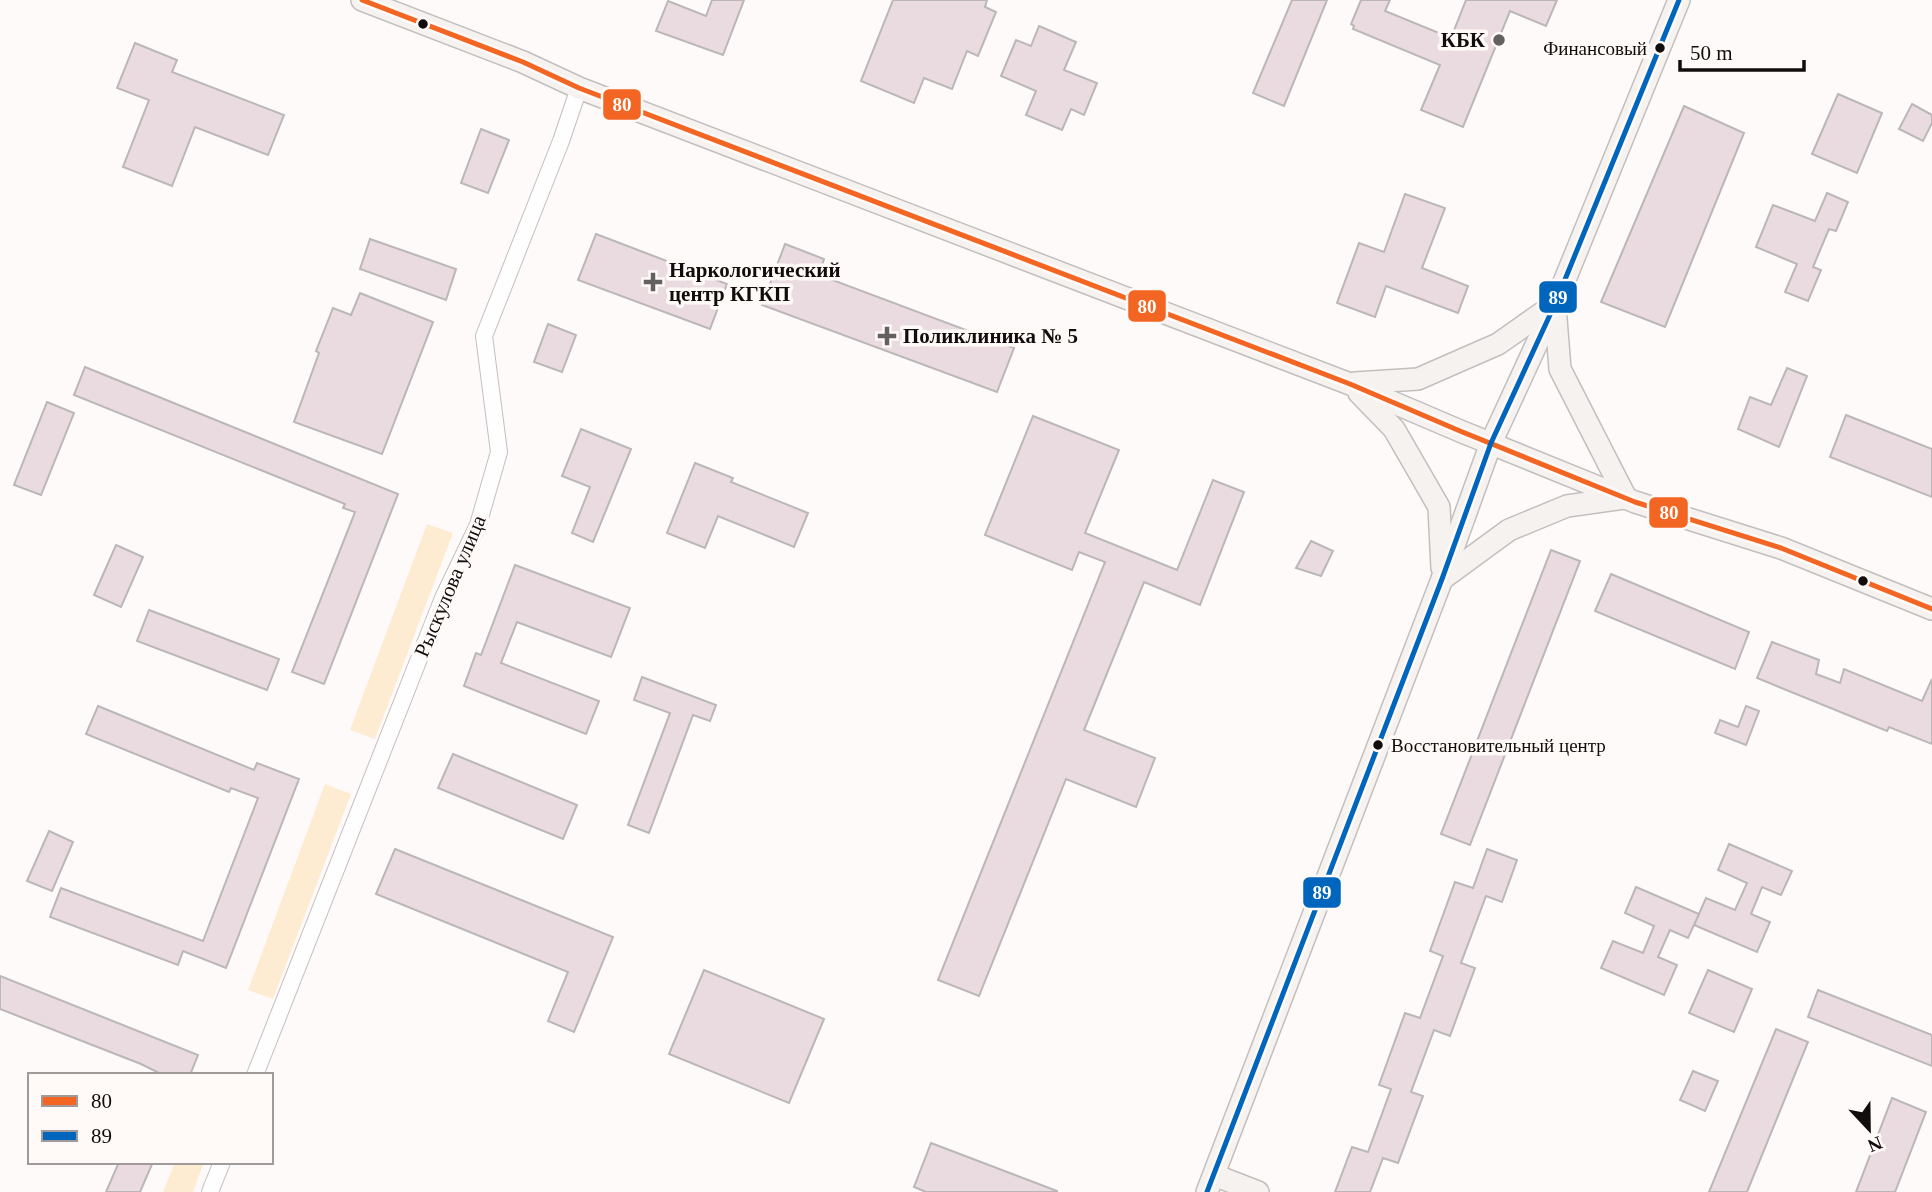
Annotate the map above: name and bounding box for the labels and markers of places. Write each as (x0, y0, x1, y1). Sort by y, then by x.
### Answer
unlabelled marker (416, 17, 430, 31)
place label: КБК (1441, 28, 1486, 52)
marker: КБК (1491, 32, 1507, 48)
place label: Финансовый (1543, 38, 1647, 59)
marker: Финансовый (1653, 41, 1667, 55)
place label: Наркологический центр КГКП (669, 258, 841, 306)
marker: Наркологический центр КГКП (643, 272, 663, 292)
place label: Поликлиника № 5 (903, 324, 1078, 348)
marker: Поликлиника № 5 (877, 326, 897, 346)
unlabelled marker (1856, 574, 1870, 588)
place label: Восстановительный центр (1391, 735, 1606, 756)
marker: Восстановительный центр (1371, 738, 1385, 752)

